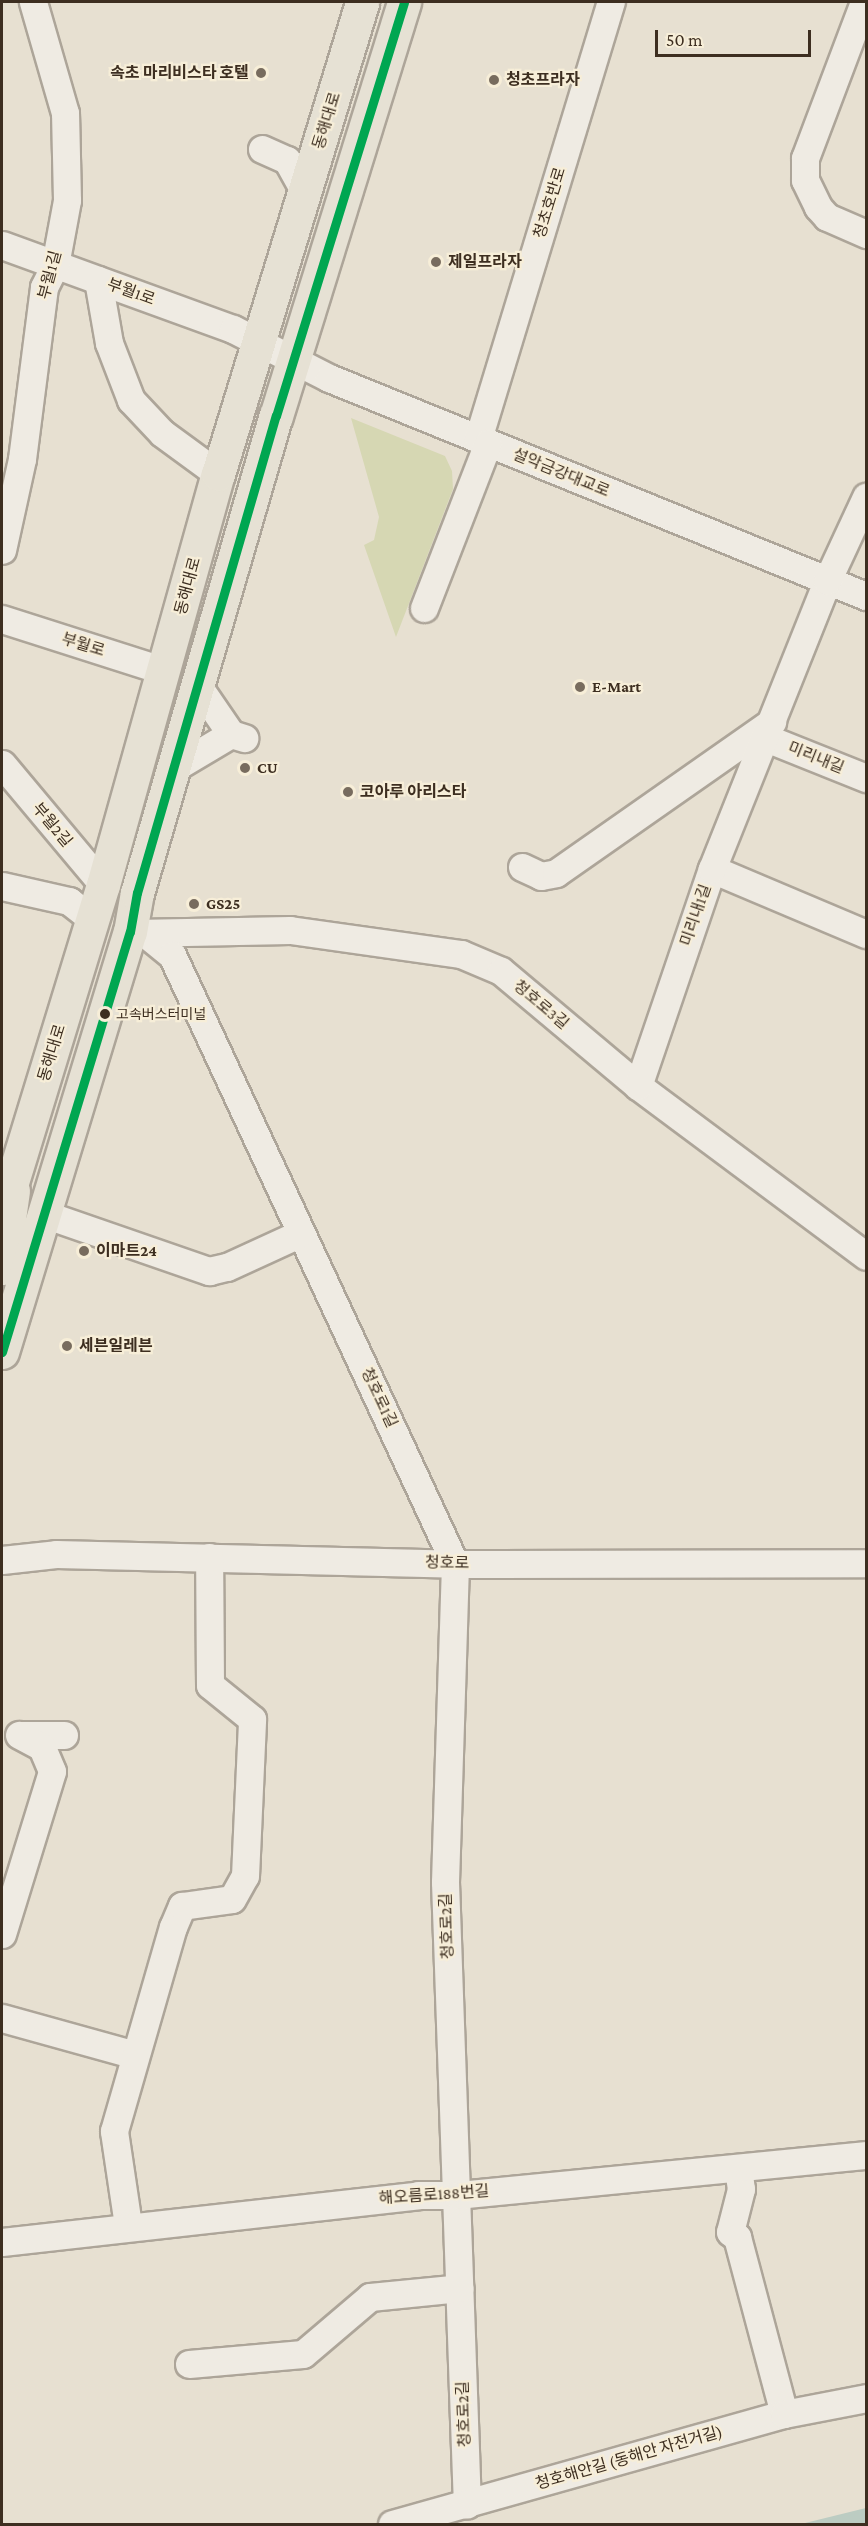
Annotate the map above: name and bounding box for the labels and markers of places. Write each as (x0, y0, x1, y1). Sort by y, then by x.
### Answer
place label: 속초 마리비스타 호텔 (110, 63, 249, 83)
marker: 속초 마리비스타 호텔 (254, 66, 268, 80)
place label: 청초프라자 (506, 70, 580, 90)
marker: 청초프라자 (487, 73, 501, 87)
place label: 제일프라자 (448, 252, 522, 272)
marker: 제일프라자 (429, 255, 443, 269)
place label: E-Mart (592, 677, 641, 697)
marker: E-Mart (573, 680, 587, 694)
place label: CU (257, 758, 278, 778)
marker: CU (238, 761, 252, 775)
place label: 코아루 아리스타 (360, 782, 466, 802)
marker: 코아루 아리스타 (341, 785, 355, 799)
place label: GS25 (206, 894, 240, 914)
marker: GS25 (187, 897, 201, 911)
place label: 고속버스터미널 (116, 1006, 206, 1022)
marker: 고속버스터미널 (99, 1008, 111, 1020)
place label: 이마트24 (96, 1241, 157, 1261)
marker: 이마트24 (77, 1244, 91, 1258)
place label: 세븐일레븐 (79, 1336, 153, 1356)
marker: 세븐일레븐 (60, 1339, 74, 1353)

